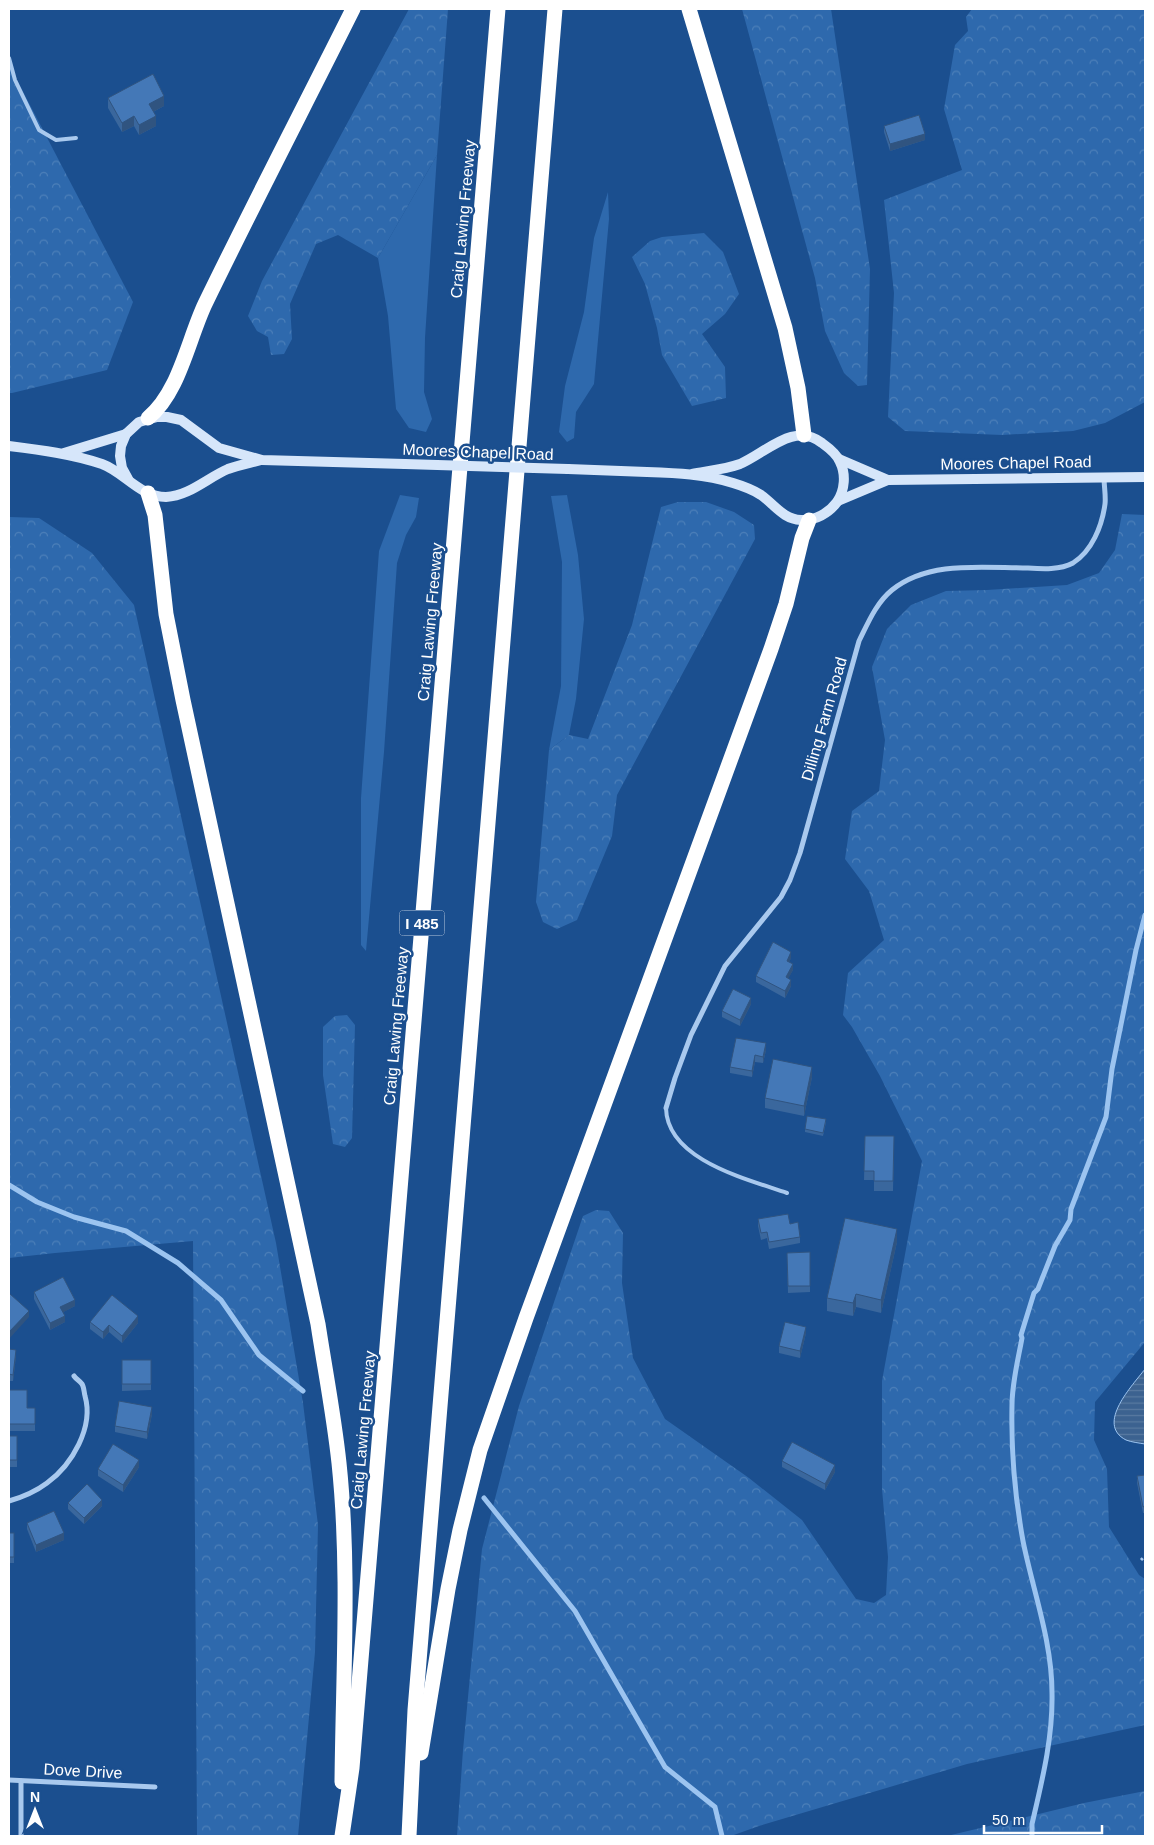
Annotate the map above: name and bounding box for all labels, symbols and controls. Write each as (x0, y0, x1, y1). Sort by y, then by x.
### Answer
street label: Craig Lawing Freeway (448, 139, 478, 299)
street label: Moores Chapel Road (402, 441, 554, 463)
street label: Moores Chapel Road (940, 453, 1092, 473)
street label: Craig Lawing Freeway (415, 542, 445, 702)
street label: Dilling Farm Road (798, 655, 850, 783)
road number: I 485 (400, 910, 444, 936)
street label: Craig Lawing Freeway (381, 946, 411, 1106)
street label: Craig Lawing Freeway (348, 1350, 378, 1510)
street label: Dove Drive (43, 1760, 123, 1782)
north arrow (10, 1785, 60, 1835)
text: N (30, 1789, 40, 1805)
scale bar (984, 1802, 1102, 1834)
text: 50 m (992, 1811, 1025, 1828)

